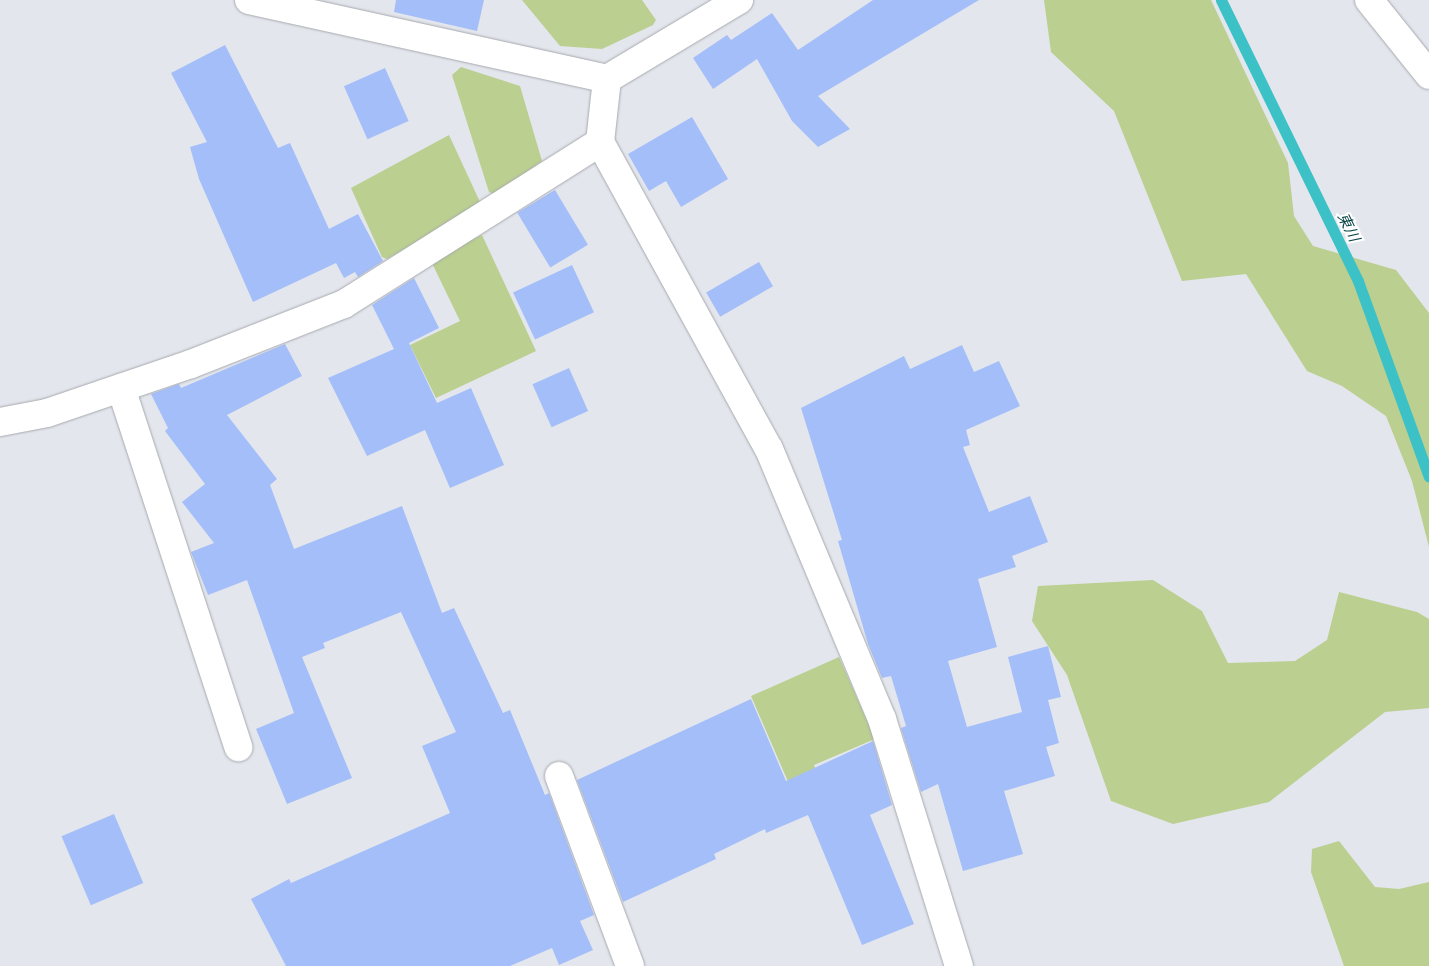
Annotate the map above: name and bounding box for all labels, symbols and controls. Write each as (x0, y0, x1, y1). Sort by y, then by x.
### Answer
water label: 東川 (1334, 210, 1364, 244)

